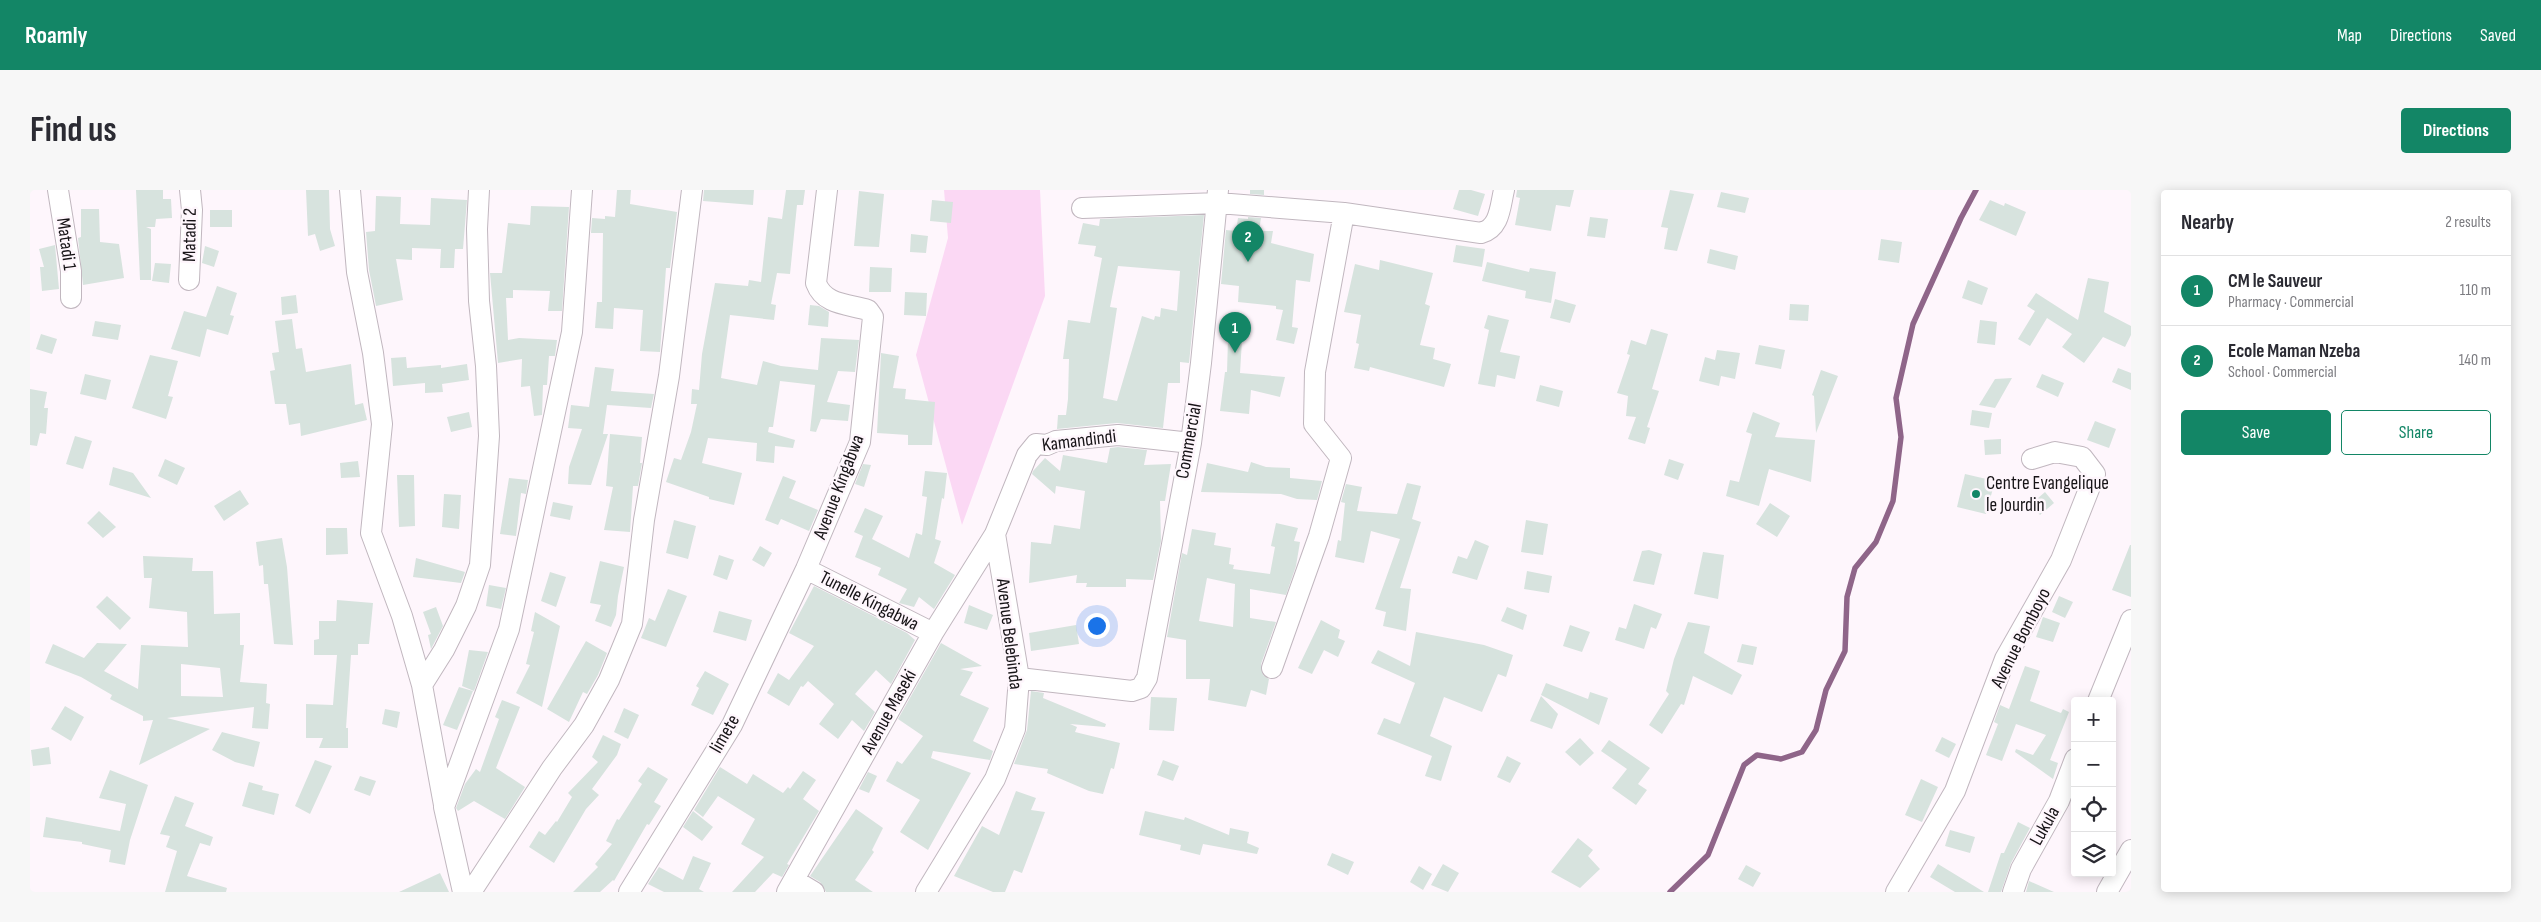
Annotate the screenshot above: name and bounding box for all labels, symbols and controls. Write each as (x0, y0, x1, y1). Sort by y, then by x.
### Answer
text: Roamly (25, 21, 88, 50)
text: Map (2337, 25, 2362, 46)
text: Directions (2390, 25, 2452, 46)
text: Saved (2480, 25, 2516, 46)
button: Directions (2401, 108, 2511, 153)
text: Find us (30, 109, 117, 152)
street label: Matadi 2 (178, 208, 202, 262)
text: Nearby (2181, 210, 2234, 235)
text: 2 results (2445, 213, 2491, 232)
street label: Matadi 1 (51, 216, 81, 272)
pin: 2 (1232, 221, 1264, 262)
text: CM le Sauveur (2228, 270, 2322, 293)
text: 1 (2194, 281, 2200, 300)
text: 110 m (2460, 281, 2491, 300)
text: Pharmacy · Commercial (2228, 293, 2354, 312)
pin: 1 (1219, 312, 1251, 353)
text: Ecole Maman Nzeba (2228, 340, 2360, 363)
text: 2 (2193, 351, 2201, 370)
text: 140 m (2459, 351, 2491, 370)
text: School · Commercial (2228, 363, 2337, 382)
street label: Commercial (1171, 402, 1207, 480)
button: Save (2181, 410, 2331, 455)
button: Share (2341, 410, 2491, 455)
street label: Kamandindi (1041, 425, 1117, 457)
street label: Avenue Kingabwa (808, 432, 869, 543)
place label: Centre Evangelique le Jourdin (1986, 472, 2109, 517)
marker: Centre Evangelique le Jourdin (1970, 488, 1982, 500)
street label: Tunelle Kingabwa (816, 566, 922, 636)
street label: Avenue Belebinda (991, 576, 1027, 691)
street label: Avenue Bomboyo (1986, 584, 2056, 693)
your location (1084, 613, 1110, 639)
street label: Avenue Maseki (856, 666, 922, 759)
map controls (2071, 697, 2116, 877)
button: + (2071, 697, 2116, 742)
street label: limete (705, 711, 745, 757)
button: − (2071, 742, 2116, 787)
button: locate (2071, 787, 2116, 832)
street label: Lukula (2025, 802, 2065, 850)
button: layers (2071, 832, 2116, 877)

